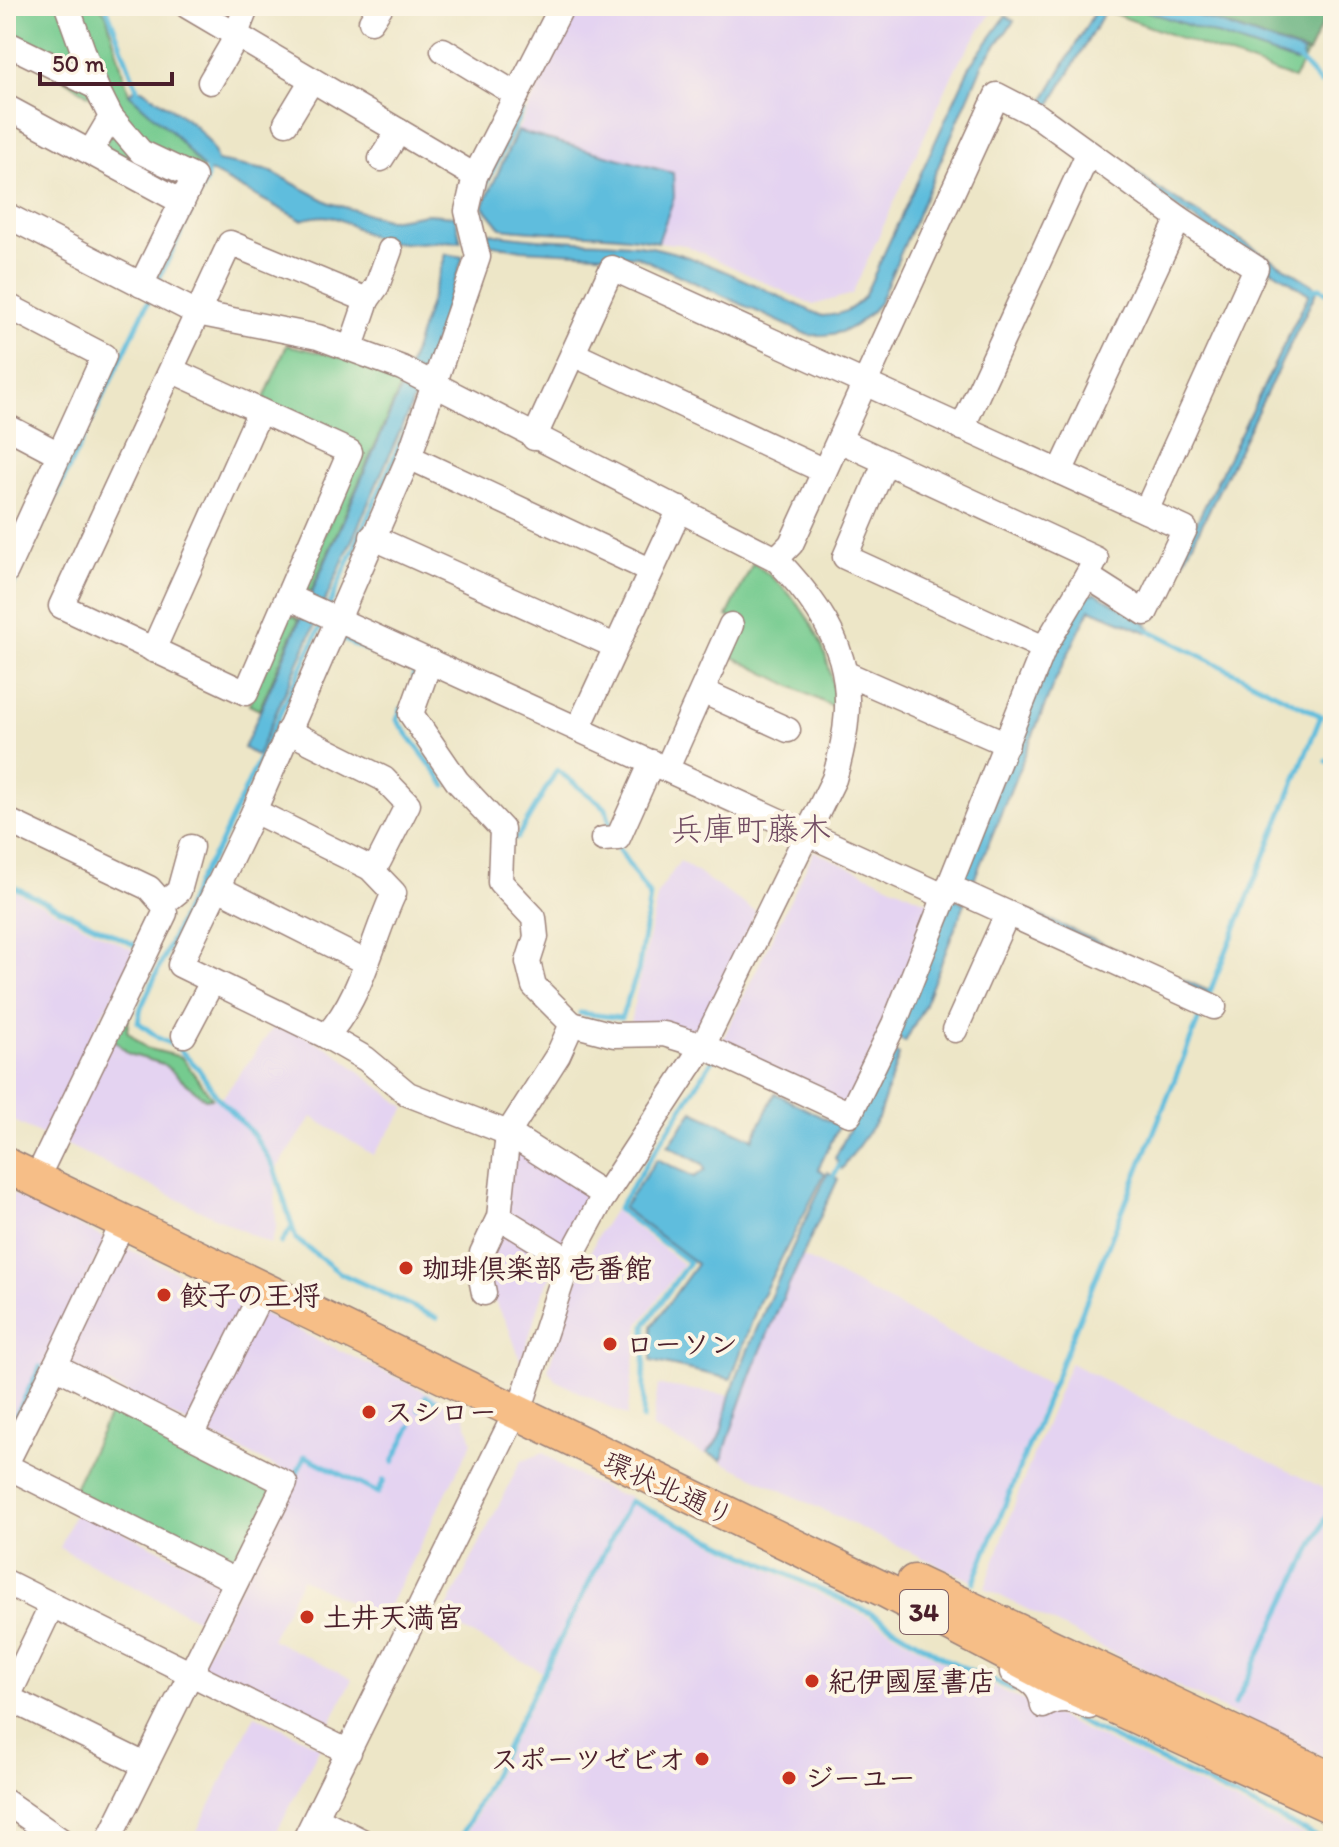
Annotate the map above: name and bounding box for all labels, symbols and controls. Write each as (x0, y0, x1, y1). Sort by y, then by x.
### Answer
scale bar (40, 36, 172, 86)
text: 50 m (52, 49, 105, 78)
district label: 兵庫町藤木 (671, 810, 831, 848)
place label: 珈琲倶楽部 壱番館 (422, 1251, 652, 1285)
marker: 珈琲倶楽部 壱番館 (397, 1259, 415, 1277)
place label: 餃子の王将 (180, 1278, 320, 1312)
marker: 餃子の王将 (155, 1286, 173, 1304)
place label: ローソン (626, 1327, 738, 1361)
marker: ローソン (601, 1335, 619, 1353)
place label: スシロー (385, 1395, 497, 1429)
marker: スシロー (360, 1403, 378, 1421)
street label: 環状北通り (598, 1443, 740, 1533)
road number: 34 (900, 1590, 948, 1634)
place label: 土井天満宮 (323, 1600, 463, 1634)
marker: 土井天満宮 (298, 1608, 316, 1626)
place label: 紀伊國屋書店 (828, 1664, 996, 1698)
marker: 紀伊國屋書店 (803, 1672, 821, 1690)
place label: スポーツゼビオ (491, 1742, 686, 1776)
marker: スポーツゼビオ (693, 1750, 711, 1768)
place label: ジーユー (805, 1761, 916, 1795)
marker: ジーユー (780, 1769, 798, 1787)

